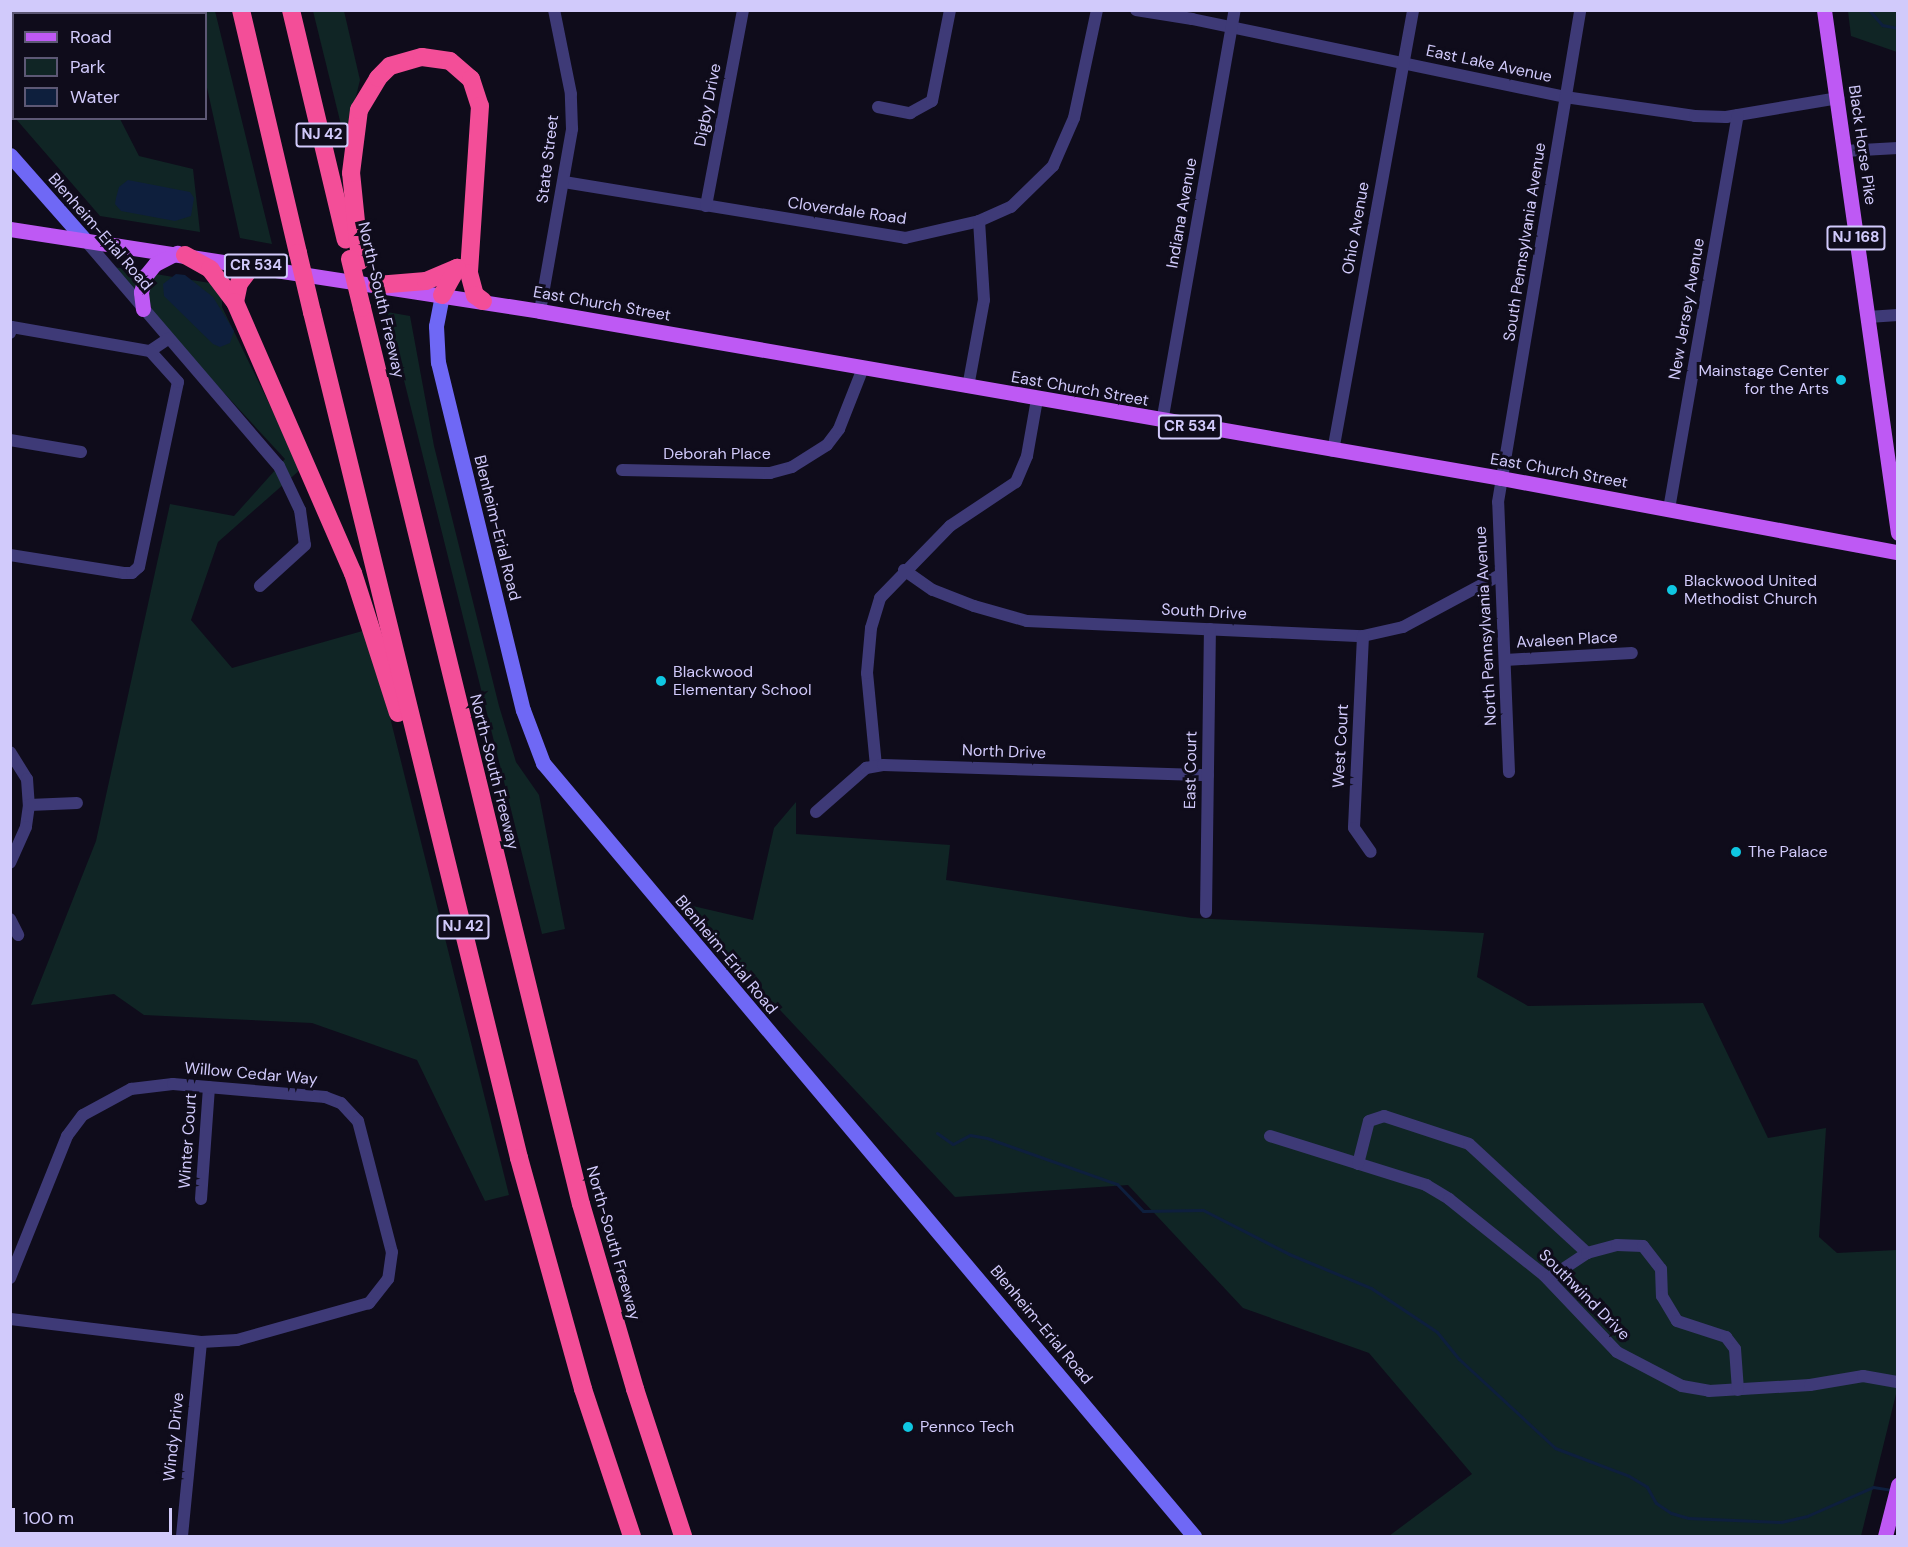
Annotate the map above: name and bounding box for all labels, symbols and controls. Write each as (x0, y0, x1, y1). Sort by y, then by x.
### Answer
legend (12, 12, 207, 120)
text: Road (70, 25, 112, 49)
street label: East Lake Avenue (1424, 41, 1554, 87)
text: Park (70, 55, 106, 79)
street label: Digby Drive (691, 62, 725, 148)
street label: Black Horse Pike (1844, 84, 1880, 206)
text: Water (70, 85, 120, 109)
street label: State Street (533, 114, 563, 204)
road number: NJ 42 (295, 123, 349, 147)
street label: South Pennsylvania Avenue (1500, 141, 1550, 343)
street label: Indiana Avenue (1163, 156, 1201, 270)
street label: Blenheim-Erial Road (44, 169, 156, 295)
street label: Ohio Avenue (1338, 180, 1374, 276)
street label: Cloverdale Road (786, 193, 908, 229)
street label: North-South Freeway (354, 220, 408, 380)
road number: NJ 168 (1826, 226, 1886, 250)
street label: New Jersey Avenue (1665, 237, 1709, 381)
road number: CR 534 (223, 254, 289, 278)
street label: East Church Street (532, 282, 672, 326)
place label: Mainstage Center for the Arts (1698, 361, 1829, 399)
street label: East Church Street (1010, 367, 1150, 411)
marker: Mainstage Center for the Arts (1834, 373, 1848, 387)
road number: CR 534 (1157, 415, 1223, 439)
street label: Deborah Place (663, 444, 771, 464)
street label: East Church Street (1489, 449, 1629, 493)
street label: Blenheim-Erial Road (470, 453, 524, 603)
street label: North Pennsylvania Avenue (1471, 526, 1501, 726)
place label: Blackwood United Methodist Church (1684, 571, 1817, 609)
marker: Blackwood United Methodist Church (1665, 583, 1679, 597)
street label: South Drive (1161, 600, 1247, 624)
street label: Avaleen Place (1516, 628, 1618, 652)
place label: Blackwood Elementary School (673, 662, 811, 700)
marker: Blackwood Elementary School (654, 674, 668, 688)
street label: North-South Freeway (465, 692, 523, 852)
street label: West Court (1329, 703, 1353, 789)
street label: East Court (1181, 731, 1201, 809)
street label: North Drive (962, 741, 1046, 763)
place label: The Palace (1748, 842, 1828, 862)
marker: The Palace (1729, 845, 1743, 859)
street label: Blenheim-Erial Road (671, 892, 781, 1018)
road number: NJ 42 (436, 915, 490, 939)
street label: Willow Cedar Way (184, 1059, 318, 1089)
street label: Winter Court (175, 1092, 201, 1190)
street label: North-South Freeway (582, 1164, 644, 1322)
street label: Southwind Drive (1534, 1245, 1634, 1345)
street label: Blenheim-Erial Road (986, 1262, 1096, 1388)
street label: Windy Drive (160, 1391, 188, 1483)
place label: Pennco Tech (920, 1417, 1014, 1437)
marker: Pennco Tech (901, 1420, 915, 1434)
scale bar (15, 1496, 176, 1534)
text: 100 m (23, 1506, 74, 1530)

